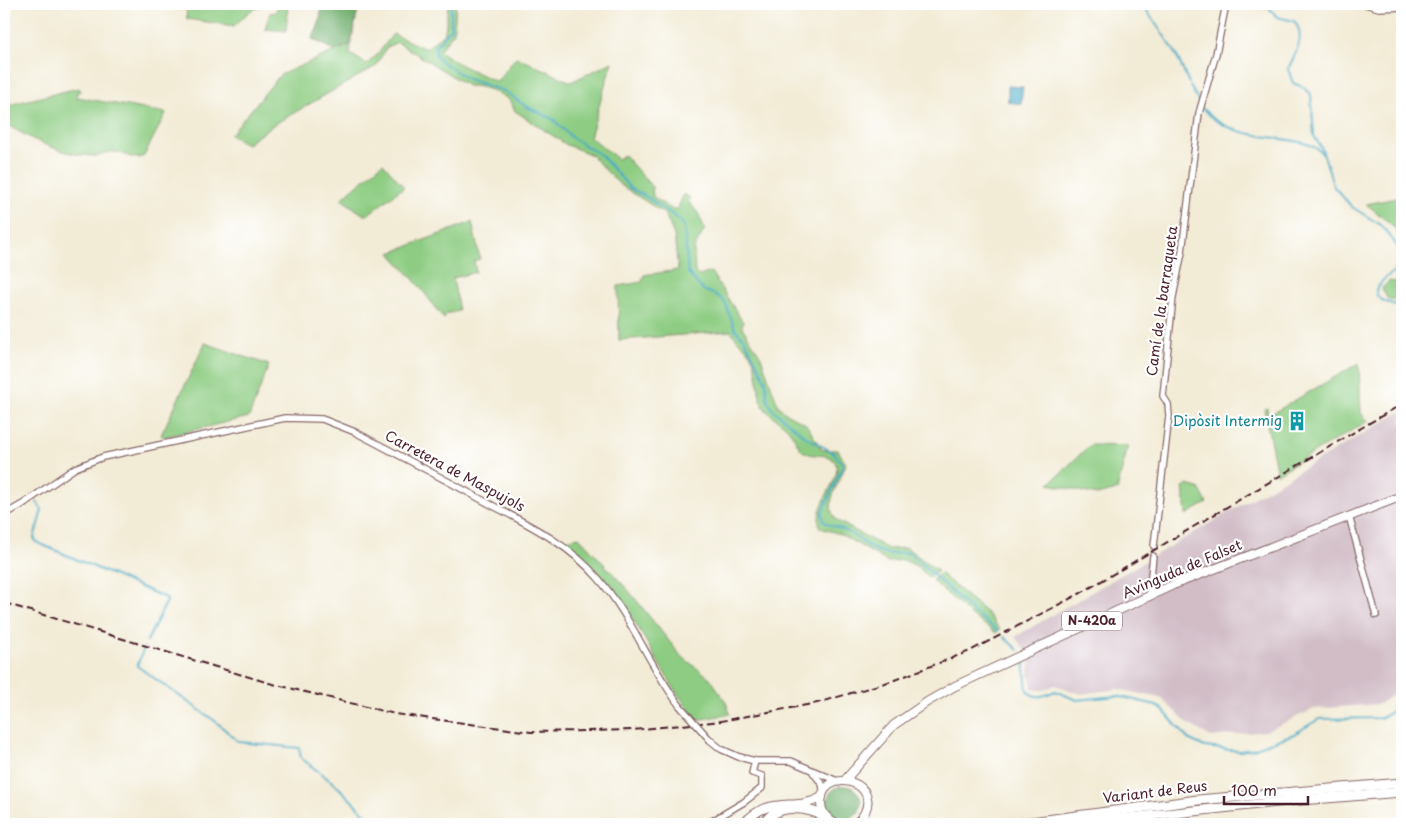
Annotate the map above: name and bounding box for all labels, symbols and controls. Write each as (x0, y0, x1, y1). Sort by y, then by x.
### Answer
street label: Camí de la barraqueta (1141, 224, 1182, 377)
place label: Dipòsit Intermig (1172, 410, 1282, 431)
building icon: Dipòsit Intermig (1286, 410, 1308, 432)
street label: Carretera de Maspujols (382, 425, 529, 516)
street label: Avinguda de Falset (1119, 534, 1245, 603)
road number: N-420a (1062, 612, 1122, 630)
scale bar (1224, 773, 1307, 805)
street label: Variant de Reus (1102, 775, 1208, 808)
text: 100 m (1231, 778, 1277, 801)

